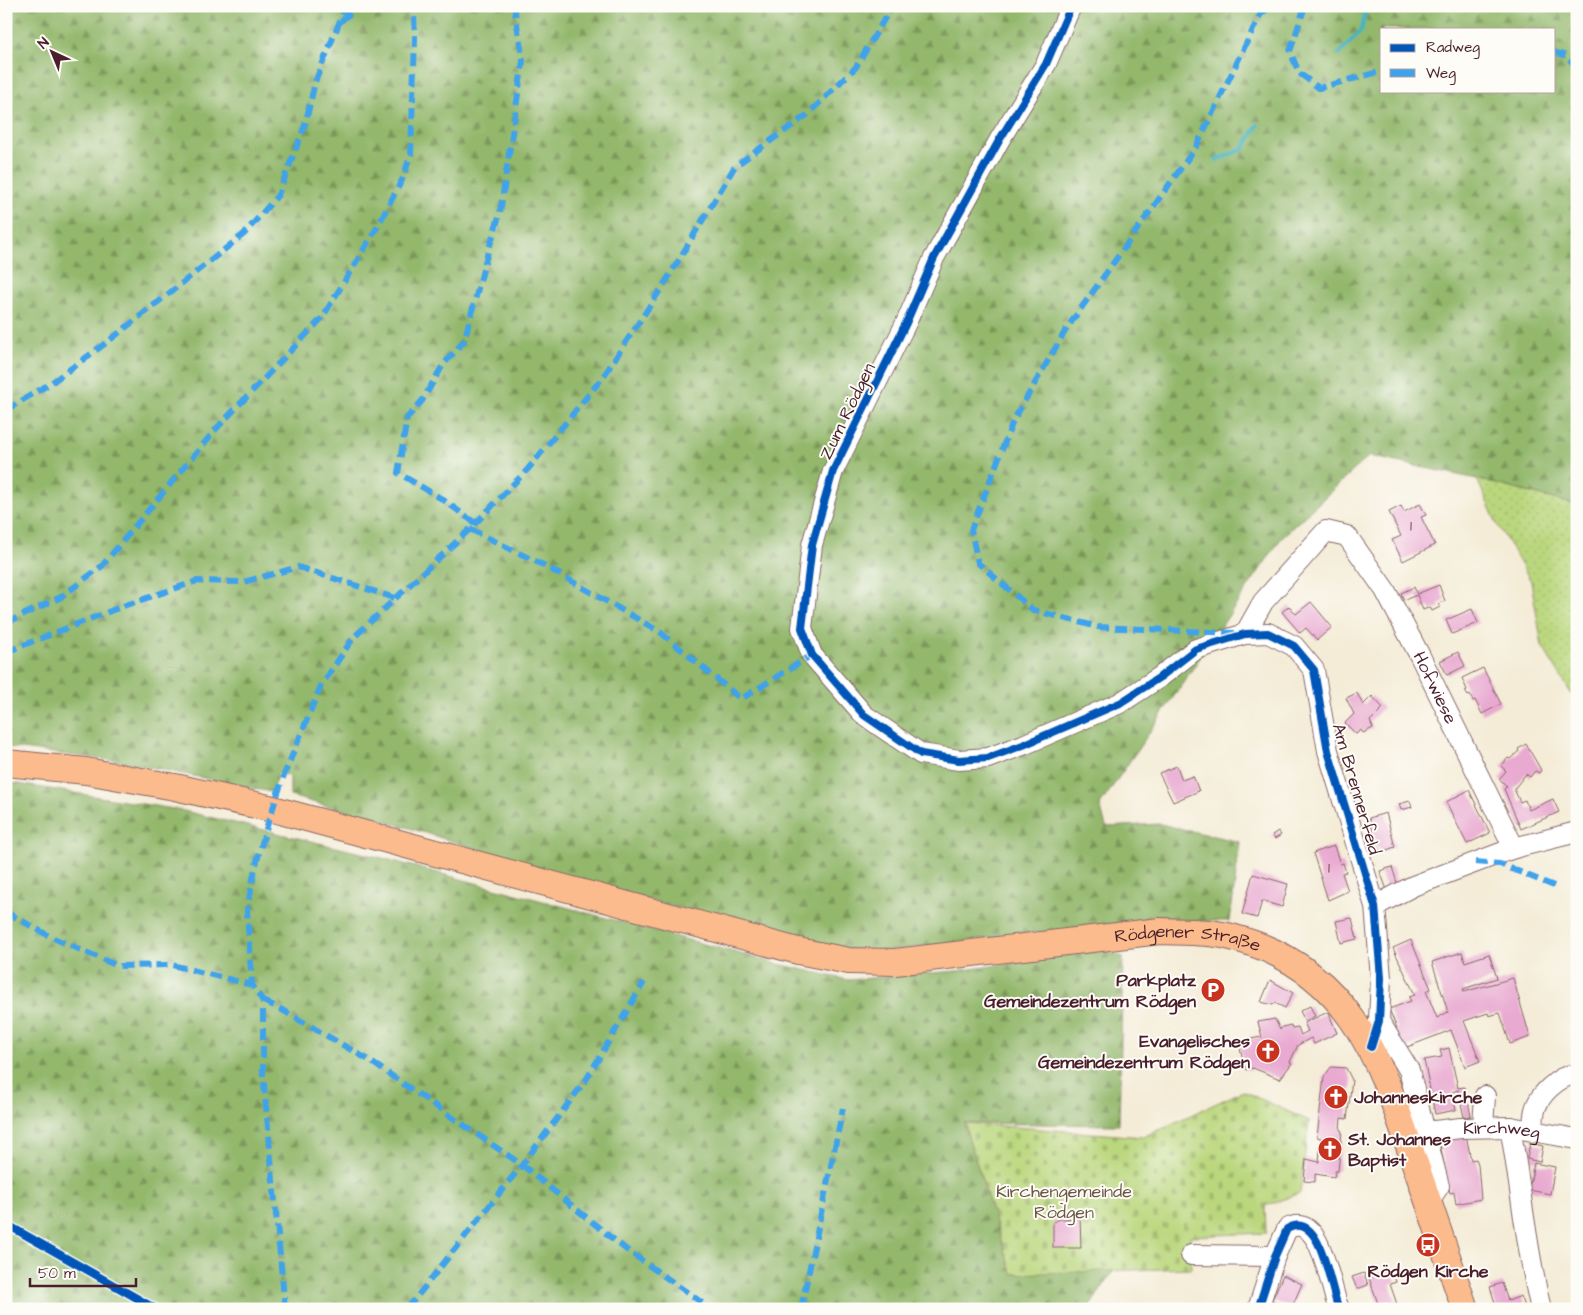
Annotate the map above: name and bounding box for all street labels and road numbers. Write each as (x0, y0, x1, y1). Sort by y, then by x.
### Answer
street label: Zum Rödgen (813, 359, 883, 464)
street label: Hofwiese (1407, 647, 1463, 728)
street label: Am Brennerfeld (1326, 721, 1387, 858)
street label: Rödgener Straße (1113, 919, 1264, 958)
street label: Kirchweg (1463, 1115, 1542, 1146)

